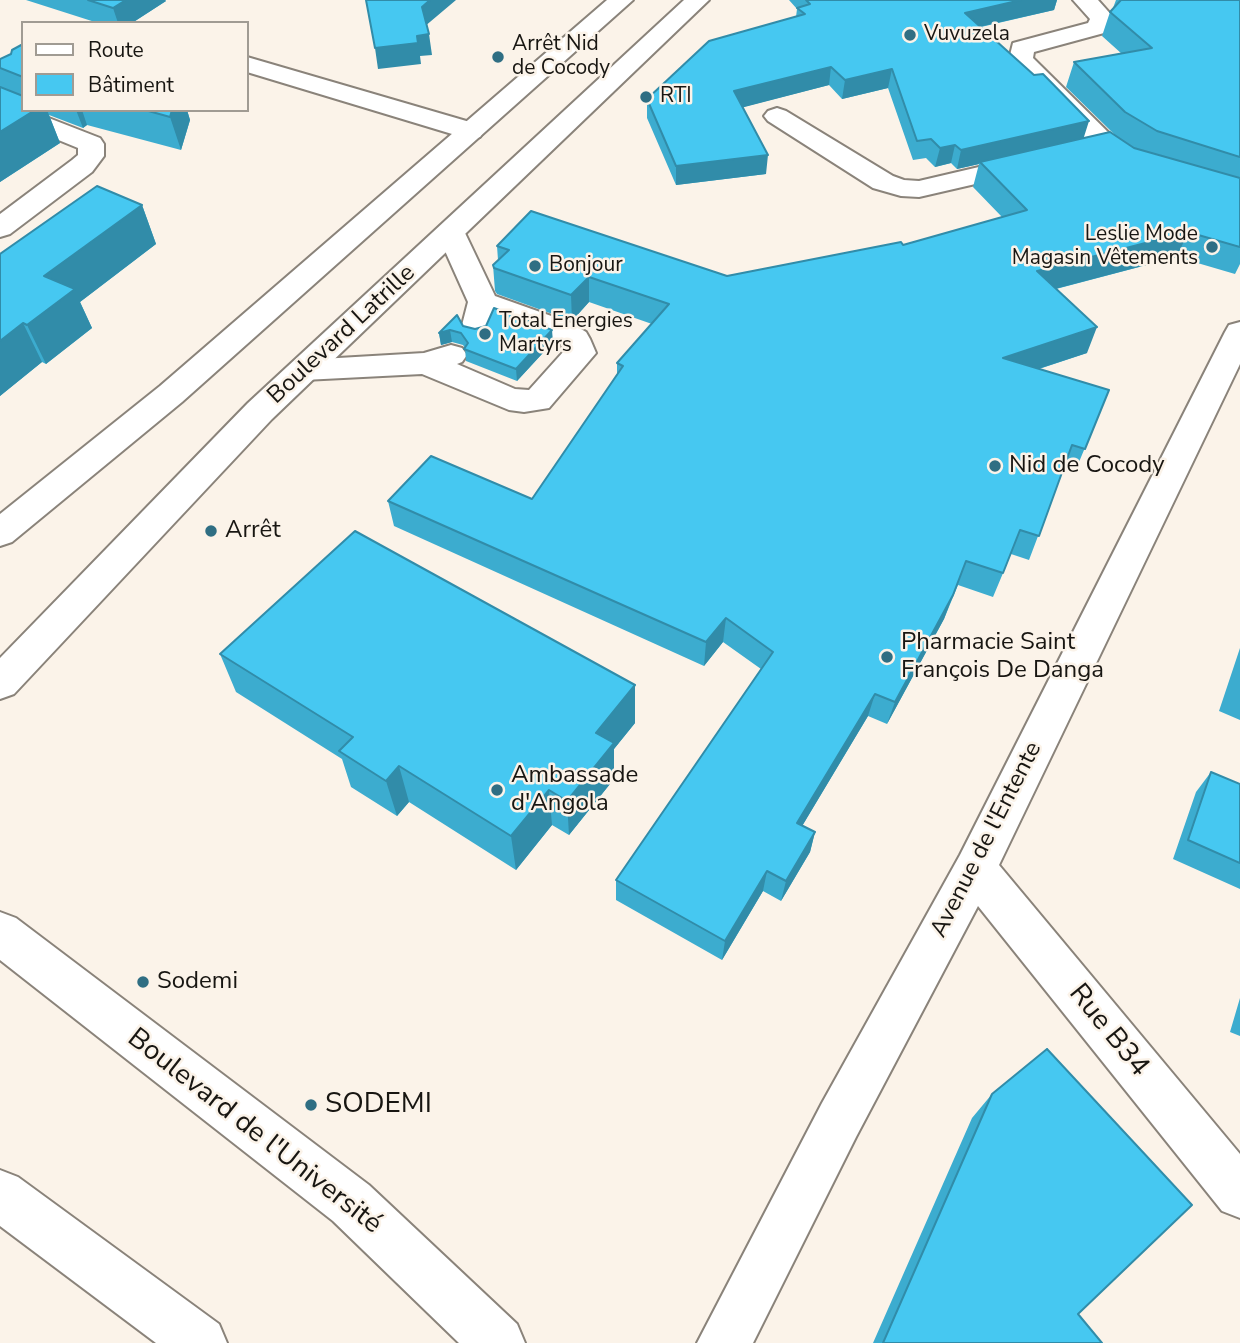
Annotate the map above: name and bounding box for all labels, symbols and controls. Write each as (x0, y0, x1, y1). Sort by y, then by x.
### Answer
legend (21, 21, 248, 112)
place label: Vuvuzela (924, 22, 1010, 48)
marker: Vuvuzela (902, 27, 918, 43)
place label: Arrêt Nid de Cocody (512, 32, 610, 82)
text: Route (88, 36, 144, 64)
marker: Arrêt Nid de Cocody (490, 49, 506, 65)
text: Bâtiment (88, 71, 174, 99)
place label: RTI (660, 84, 692, 110)
marker: RTI (638, 89, 654, 105)
place label: Leslie Mode Magasin Vêtements (1012, 222, 1198, 272)
marker: Leslie Mode Magasin Vêtements (1204, 239, 1220, 255)
place label: Bonjour (549, 253, 623, 279)
marker: Bonjour (527, 258, 543, 274)
street label: Boulevard Latrille (262, 259, 422, 411)
place label: Total Energies Martyrs (499, 309, 633, 359)
marker: Total Energies Martyrs (477, 326, 493, 342)
place label: Nid de Cocody (1009, 452, 1165, 480)
marker: Nid de Cocody (987, 458, 1003, 474)
place label: Arrêt (225, 517, 281, 545)
marker: Arrêt (203, 523, 219, 539)
place label: Pharmacie Saint François De Danga (901, 629, 1104, 685)
marker: Pharmacie Saint François De Danga (879, 649, 895, 665)
street label: Avenue de l'Entente (925, 737, 1049, 943)
place label: Ambassade d'Angola (511, 762, 638, 818)
marker: Ambassade d'Angola (489, 782, 505, 798)
place label: Sodemi (157, 968, 238, 996)
marker: Sodemi (135, 974, 151, 990)
street label: Rue B34 (1061, 978, 1155, 1084)
street label: Boulevard de l'Université (120, 1022, 388, 1242)
place label: SODEMI (325, 1088, 432, 1122)
marker: SODEMI (303, 1097, 319, 1113)

